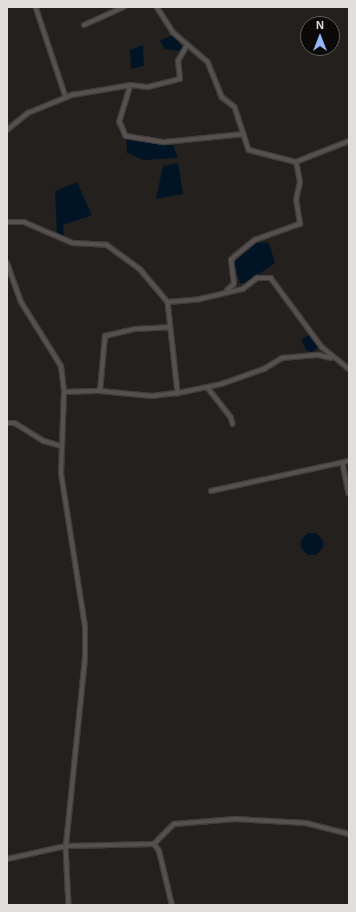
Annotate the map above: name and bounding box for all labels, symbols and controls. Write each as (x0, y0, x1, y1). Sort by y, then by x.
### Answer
north arrow (300, 16, 340, 56)
text: N (316, 19, 324, 31)

